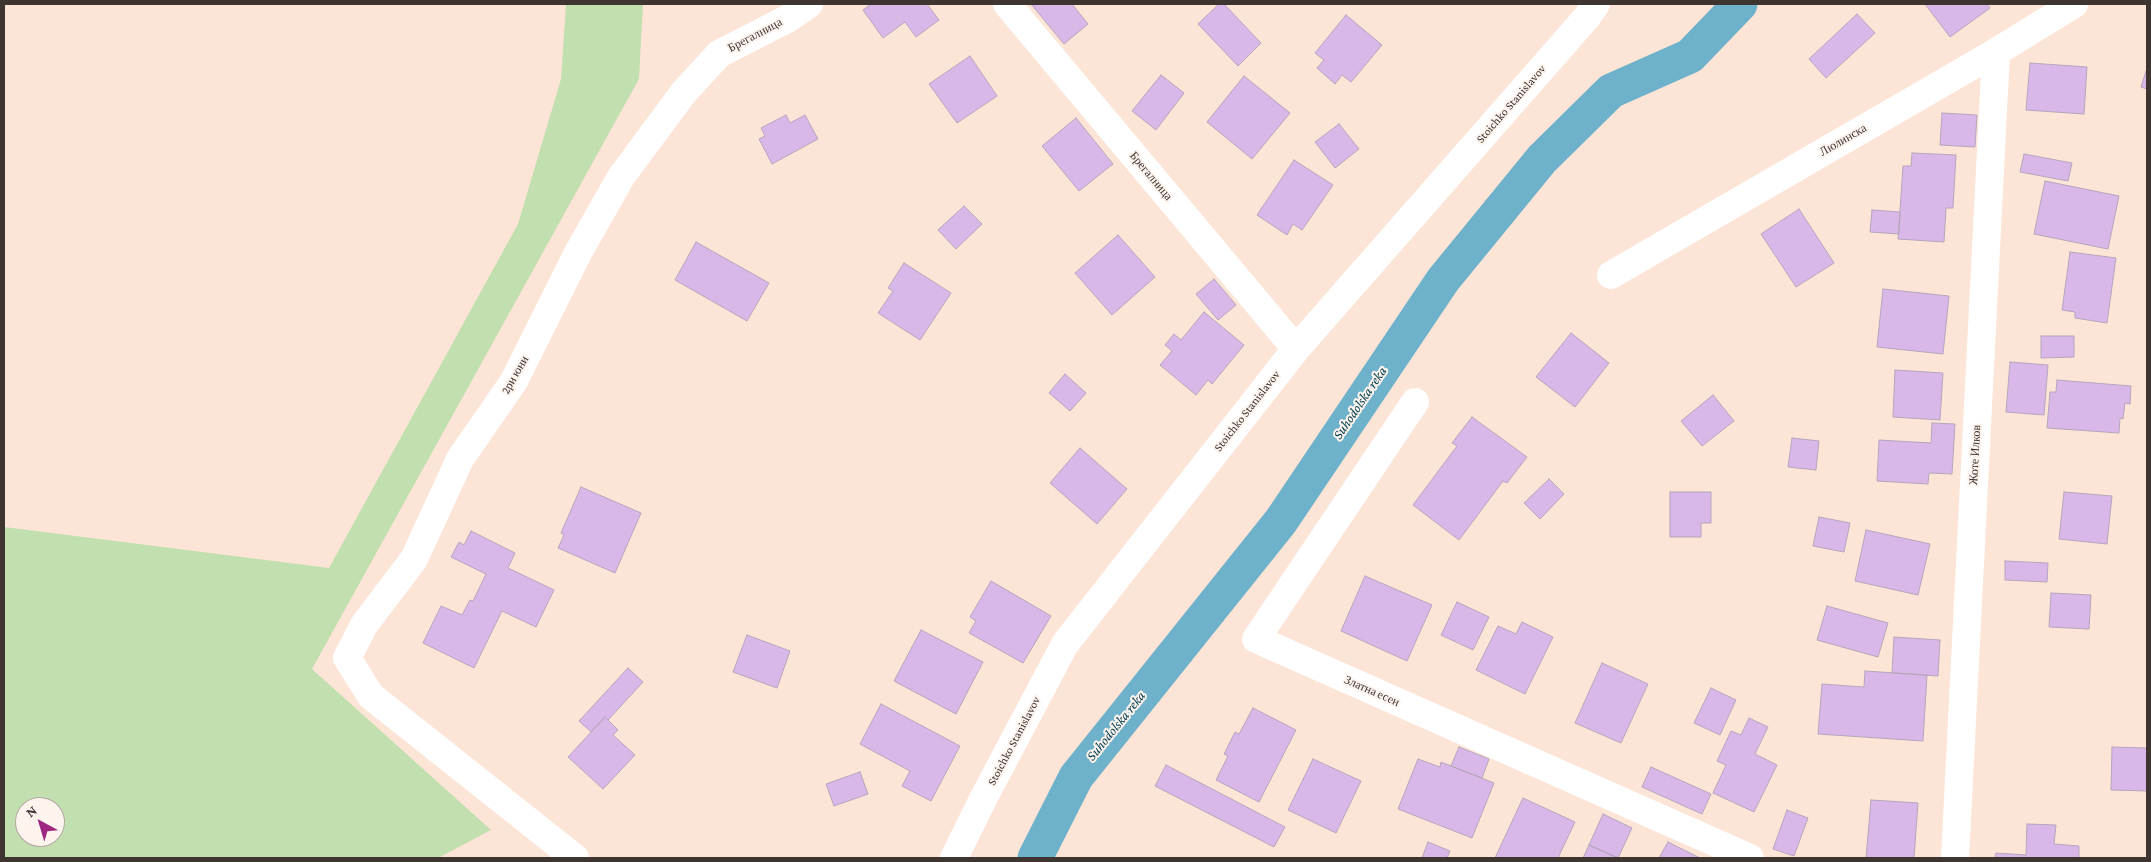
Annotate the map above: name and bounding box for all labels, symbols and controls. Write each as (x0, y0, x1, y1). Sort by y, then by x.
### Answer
street label: Брегалница (726, 15, 784, 55)
street label: Stoichko Stanislavov (1473, 62, 1549, 146)
street label: Люлинска (1817, 121, 1869, 159)
street label: Брегалница (1126, 149, 1176, 203)
street label: 2ри юни (498, 353, 532, 397)
water label: Suhodolska reka (1329, 363, 1391, 443)
street label: Stoichko Stanislavov (1211, 368, 1283, 454)
street label: Жоте Илков (1966, 424, 1984, 486)
street label: Златна есен (1342, 672, 1402, 710)
water label: Suhodolska reka (1083, 688, 1149, 764)
street label: Stoichko Stanislavov (984, 694, 1044, 788)
north arrow (15, 797, 65, 847)
text: N (22, 802, 40, 820)

